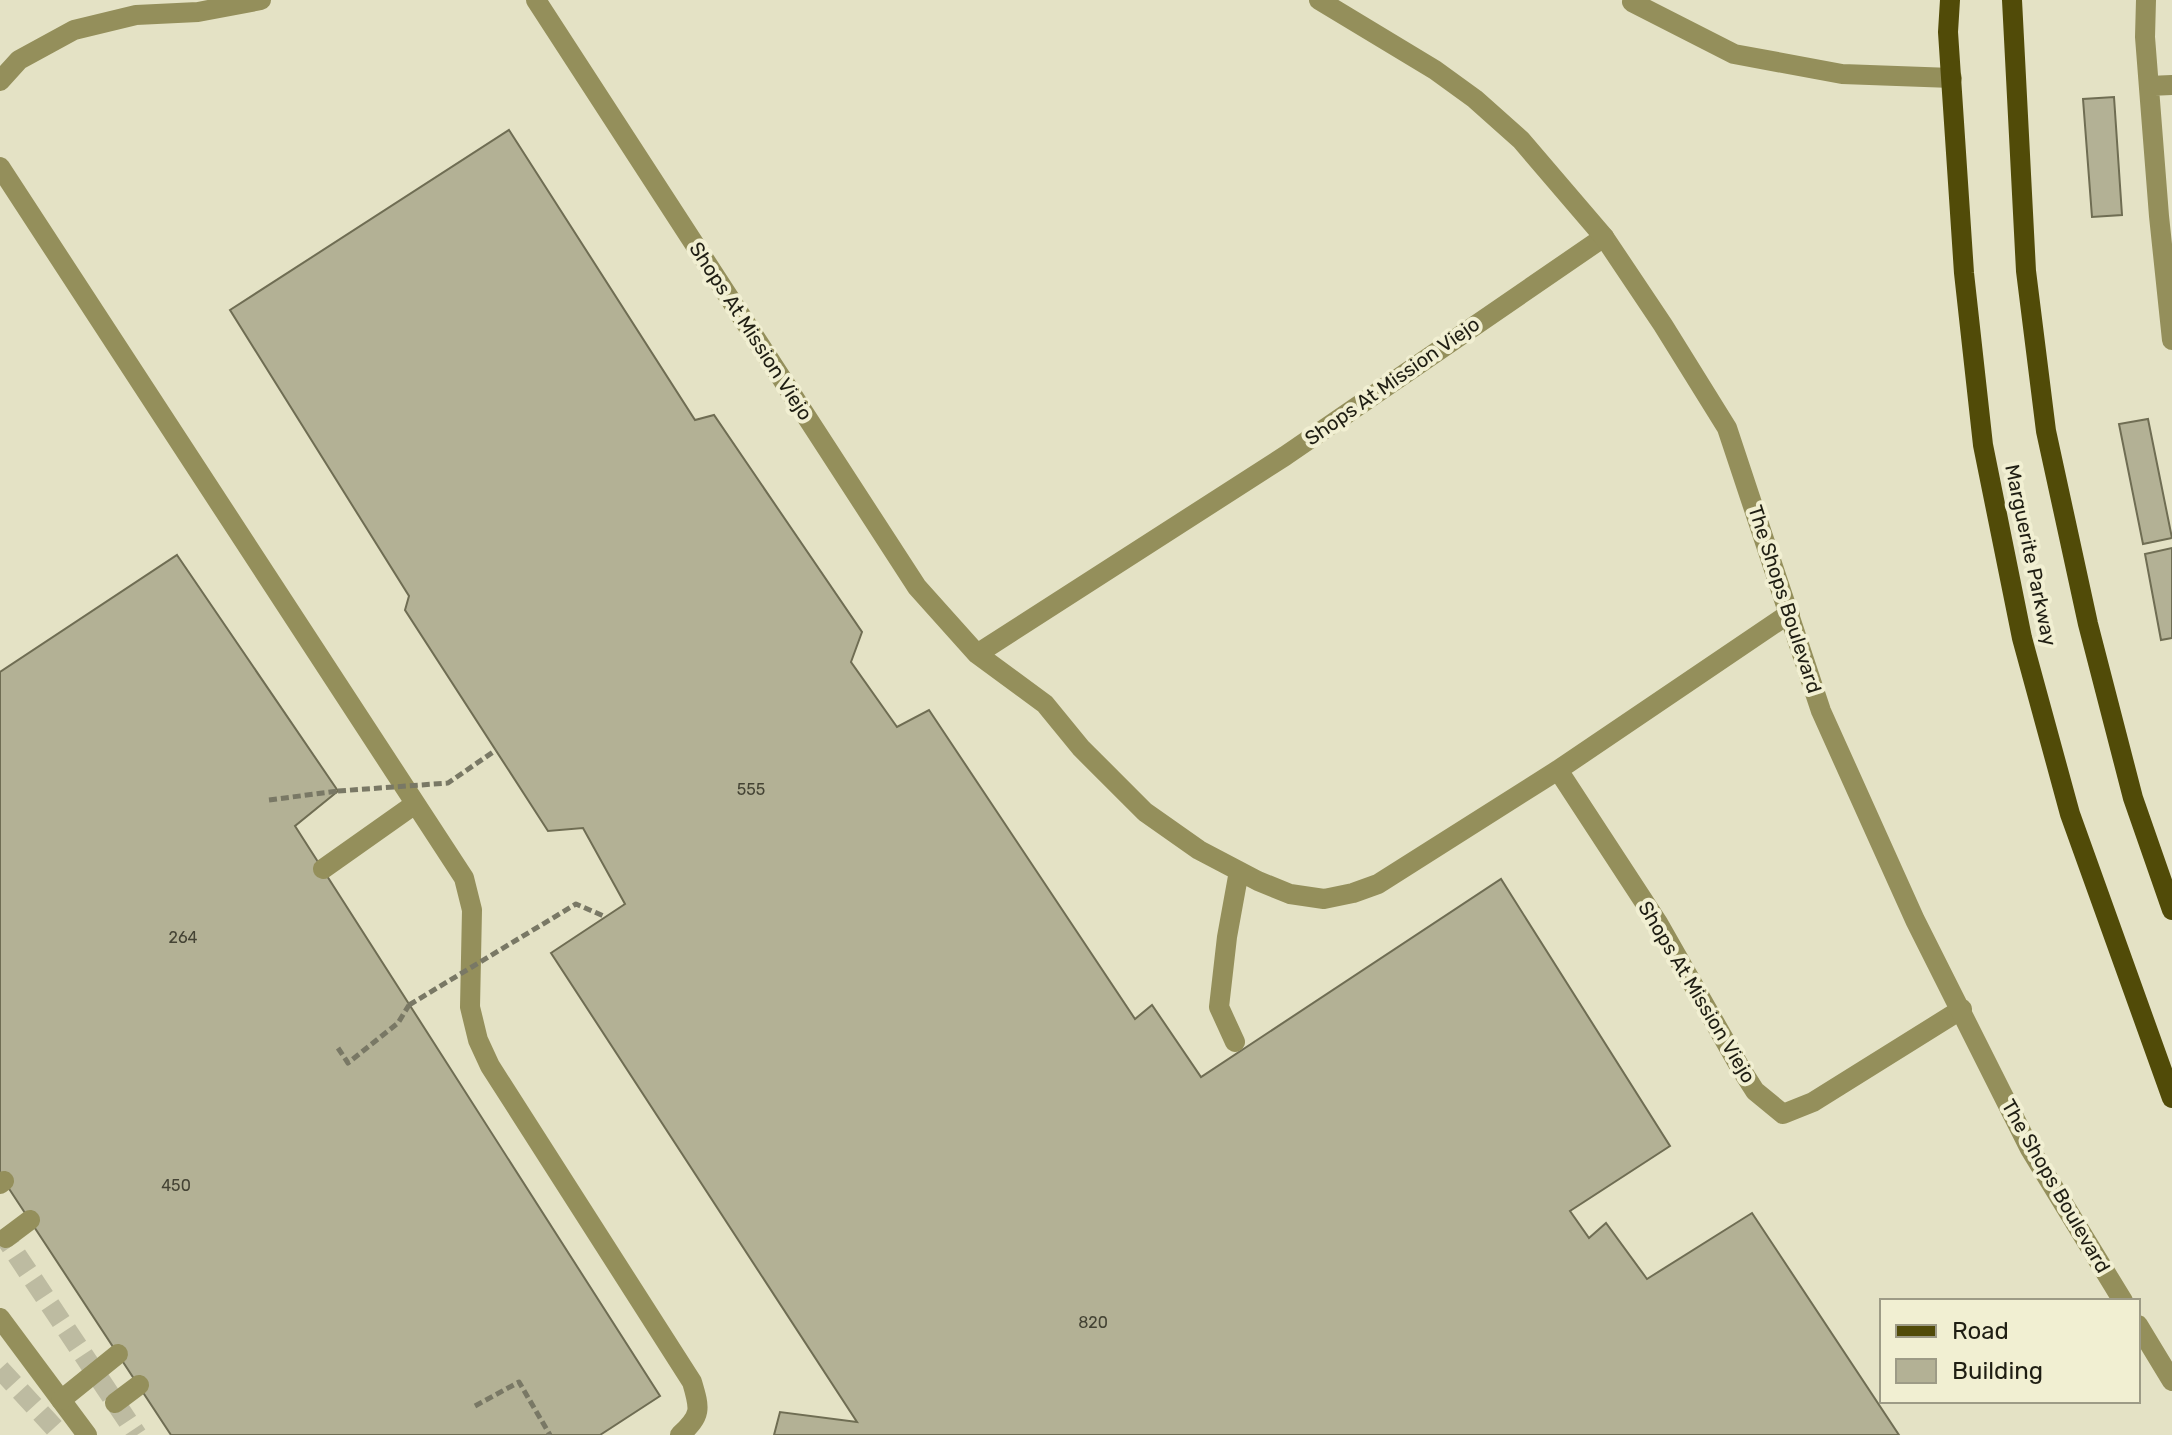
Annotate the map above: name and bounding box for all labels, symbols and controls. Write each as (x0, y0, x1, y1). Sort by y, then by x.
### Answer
street label: Shops At Mission Viejo (684, 237, 818, 425)
street label: Shops At Mission Viejo (1300, 312, 1484, 450)
street label: Marguerite Parkway (2000, 462, 2062, 648)
street label: The Shops Boulevard (1743, 502, 1827, 696)
house number: 555 (737, 780, 765, 799)
street label: Shops At Mission Viejo (1633, 897, 1761, 1087)
house number: 264 (169, 928, 198, 947)
street label: The Shops Boulevard (1997, 1095, 2115, 1277)
house number: 450 (161, 1176, 191, 1195)
legend (1880, 1299, 2140, 1403)
house number: 820 (1078, 1313, 1108, 1332)
text: Road (1952, 1317, 2009, 1345)
text: Building (1952, 1357, 2043, 1385)

